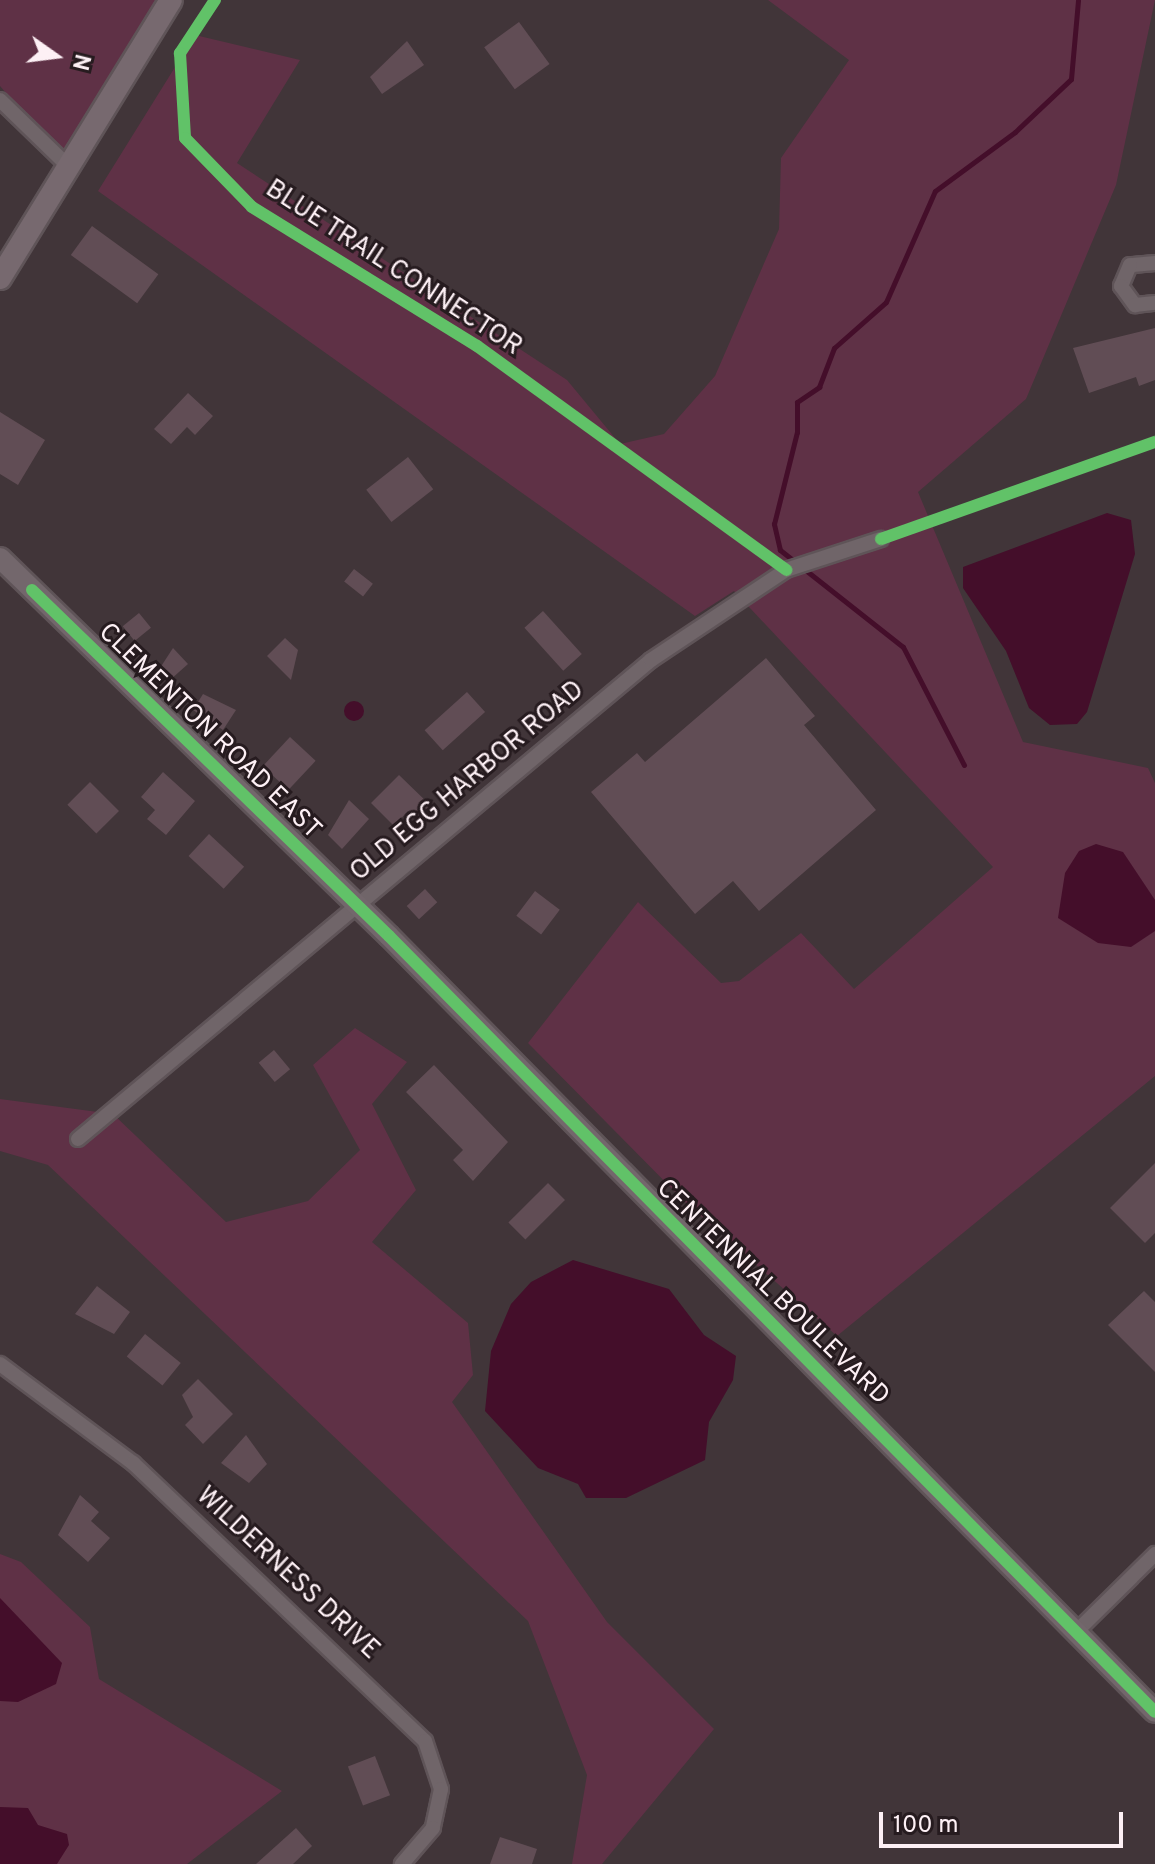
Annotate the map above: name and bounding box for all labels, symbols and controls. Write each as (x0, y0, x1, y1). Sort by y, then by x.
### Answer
north arrow (16, 16, 96, 96)
text: N (65, 51, 95, 73)
street label: BLUE TRAIL CONNECTOR (258, 174, 528, 364)
street label: CLEMENTON ROAD EAST (91, 617, 327, 847)
street label: OLD EGG HARBOR ROAD (345, 675, 591, 889)
street label: CENTENNIAL BOULEVARD (649, 1173, 895, 1413)
street label: WILDERNESS DRIVE (189, 1481, 385, 1667)
scale bar (883, 1796, 1127, 1846)
text: 100 m (893, 1811, 959, 1841)

